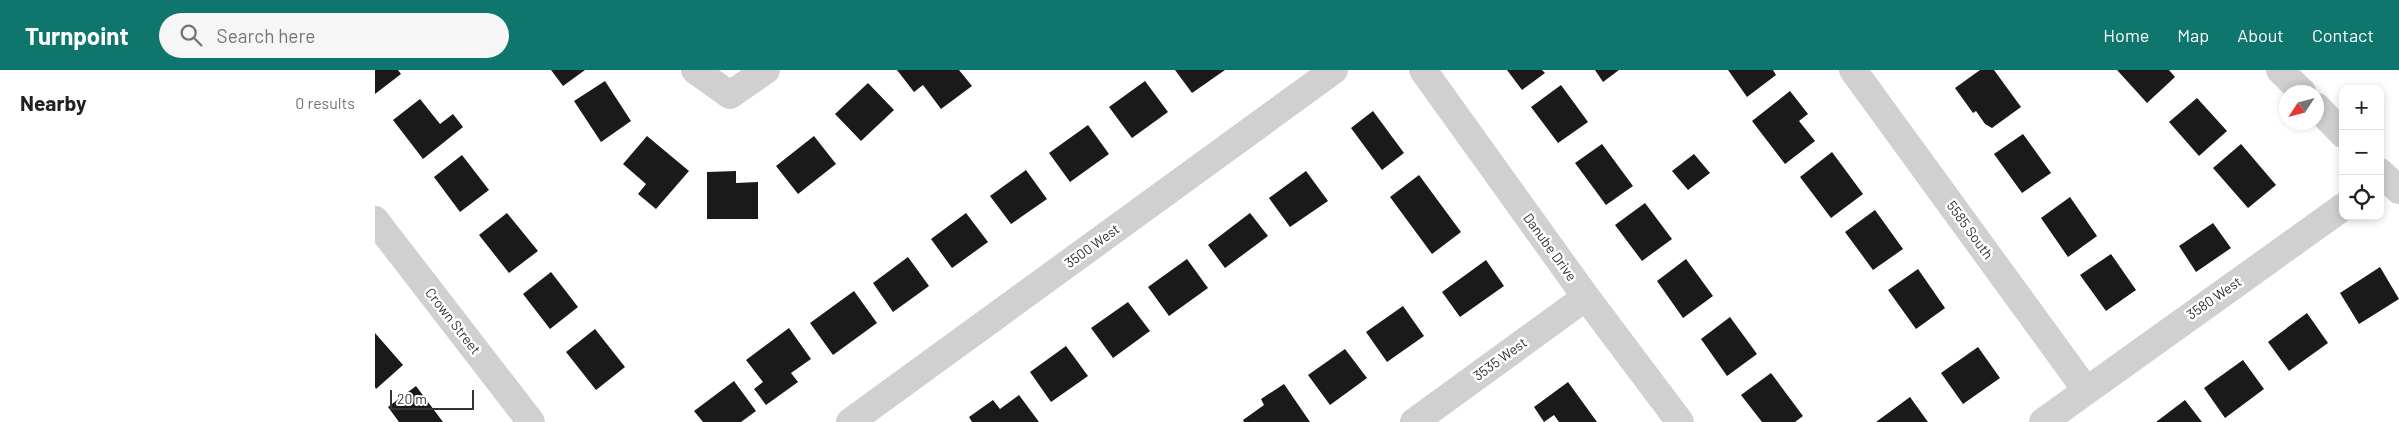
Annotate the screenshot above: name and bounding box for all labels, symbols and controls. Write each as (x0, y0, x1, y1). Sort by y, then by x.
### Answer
search box (159, 13, 509, 58)
text: Turnpoint (25, 21, 129, 50)
icon: search (177, 21, 205, 49)
text: Search here (217, 24, 315, 47)
text: Home (2103, 24, 2149, 46)
text: Map (2177, 24, 2209, 46)
text: About (2237, 24, 2284, 46)
text: Contact (2312, 24, 2374, 46)
north arrow (2279, 85, 2324, 130)
map controls (2339, 85, 2384, 220)
button: + (2339, 85, 2384, 130)
text: Nearby (20, 90, 86, 115)
text: 0 results (295, 93, 355, 112)
button: − (2339, 130, 2384, 175)
button: locate (2339, 175, 2384, 220)
street label: 5585 South (1944, 197, 1997, 262)
street label: Danube Drive (1520, 209, 1581, 284)
street label: 3500 West (1061, 220, 1123, 271)
street label: 3580 West (2183, 273, 2244, 323)
street label: Crown Street (422, 284, 485, 357)
street label: 3535 West (1469, 333, 1530, 384)
scale bar (390, 387, 474, 410)
text: 20 m (397, 390, 427, 407)

